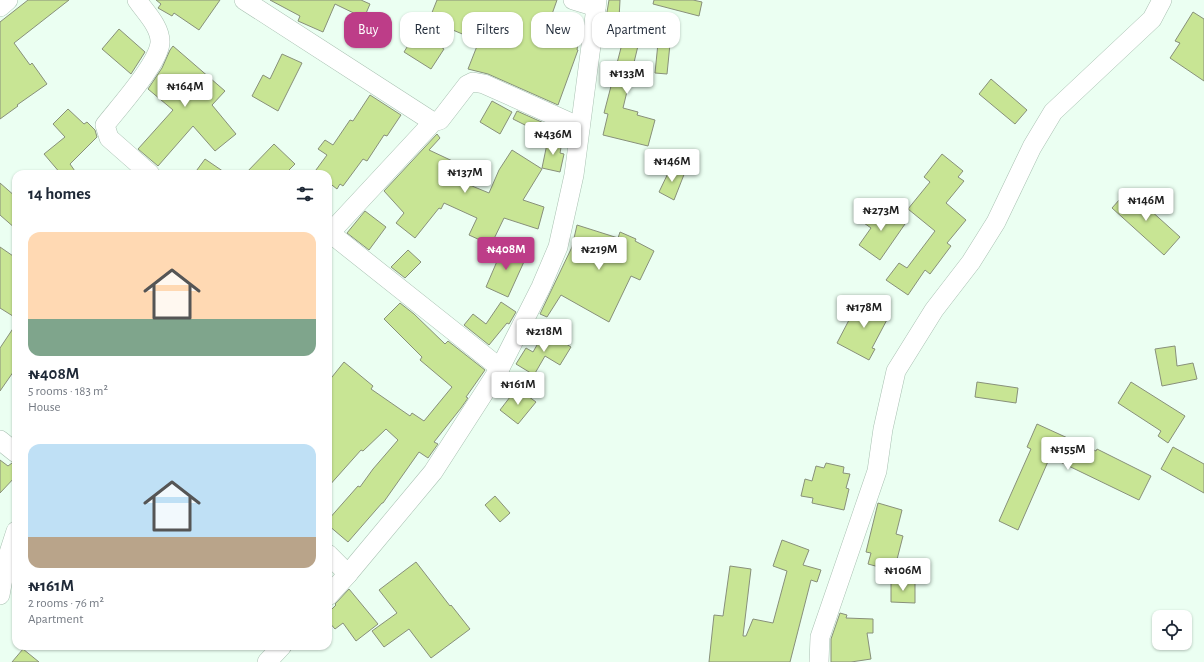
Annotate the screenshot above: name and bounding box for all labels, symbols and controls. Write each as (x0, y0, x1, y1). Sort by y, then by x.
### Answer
chip: Buy (344, 12, 392, 48)
chip: Rent (400, 12, 454, 48)
chip: Filters (462, 12, 523, 48)
chip: New (531, 12, 584, 48)
chip: Apartment (592, 12, 680, 48)
pin: ₦133M (599, 61, 655, 95)
text: ₦133M (609, 67, 645, 80)
pin: ₦164M (157, 74, 213, 108)
text: ₦164M (166, 80, 204, 93)
pin: ₦436M (525, 122, 581, 156)
text: ₦436M (534, 128, 572, 141)
pin: ₦146M (644, 149, 700, 183)
text: ₦146M (653, 155, 691, 168)
pin: ₦137M (437, 160, 493, 194)
text: ₦137M (447, 166, 483, 179)
icon: filters (294, 183, 316, 205)
text: 14 homes (28, 185, 91, 202)
pin: ₦146M (1118, 188, 1174, 222)
text: ₦146M (1127, 194, 1165, 207)
pin: ₦273M (853, 198, 909, 232)
text: ₦273M (863, 204, 899, 217)
pin: ₦408M (478, 237, 534, 271)
pin: ₦219M (571, 237, 627, 271)
text: ₦408M (486, 243, 526, 256)
text: ₦219M (581, 243, 617, 256)
icon: home (136, 258, 208, 330)
pin: ₦178M (836, 295, 892, 329)
text: ₦178M (846, 301, 882, 314)
pin: ₦218M (516, 319, 572, 353)
text: ₦218M (526, 325, 562, 338)
text: ₦408M (28, 365, 79, 382)
pin: ₦161M (490, 372, 546, 406)
text: ₦161M (500, 378, 536, 391)
text: 5 rooms · 183 m² (28, 385, 108, 398)
text: House (28, 401, 60, 414)
pin: ₦155M (1040, 437, 1096, 471)
text: ₦155M (1050, 443, 1086, 456)
icon: home (136, 470, 208, 542)
pin: ₦106M (875, 558, 931, 592)
text: ₦106M (884, 564, 922, 577)
text: ₦161M (28, 577, 74, 594)
text: 2 rooms · 76 m² (28, 597, 104, 610)
map controls (1152, 610, 1192, 650)
button: locate (1152, 610, 1192, 650)
text: Apartment (28, 613, 83, 626)

